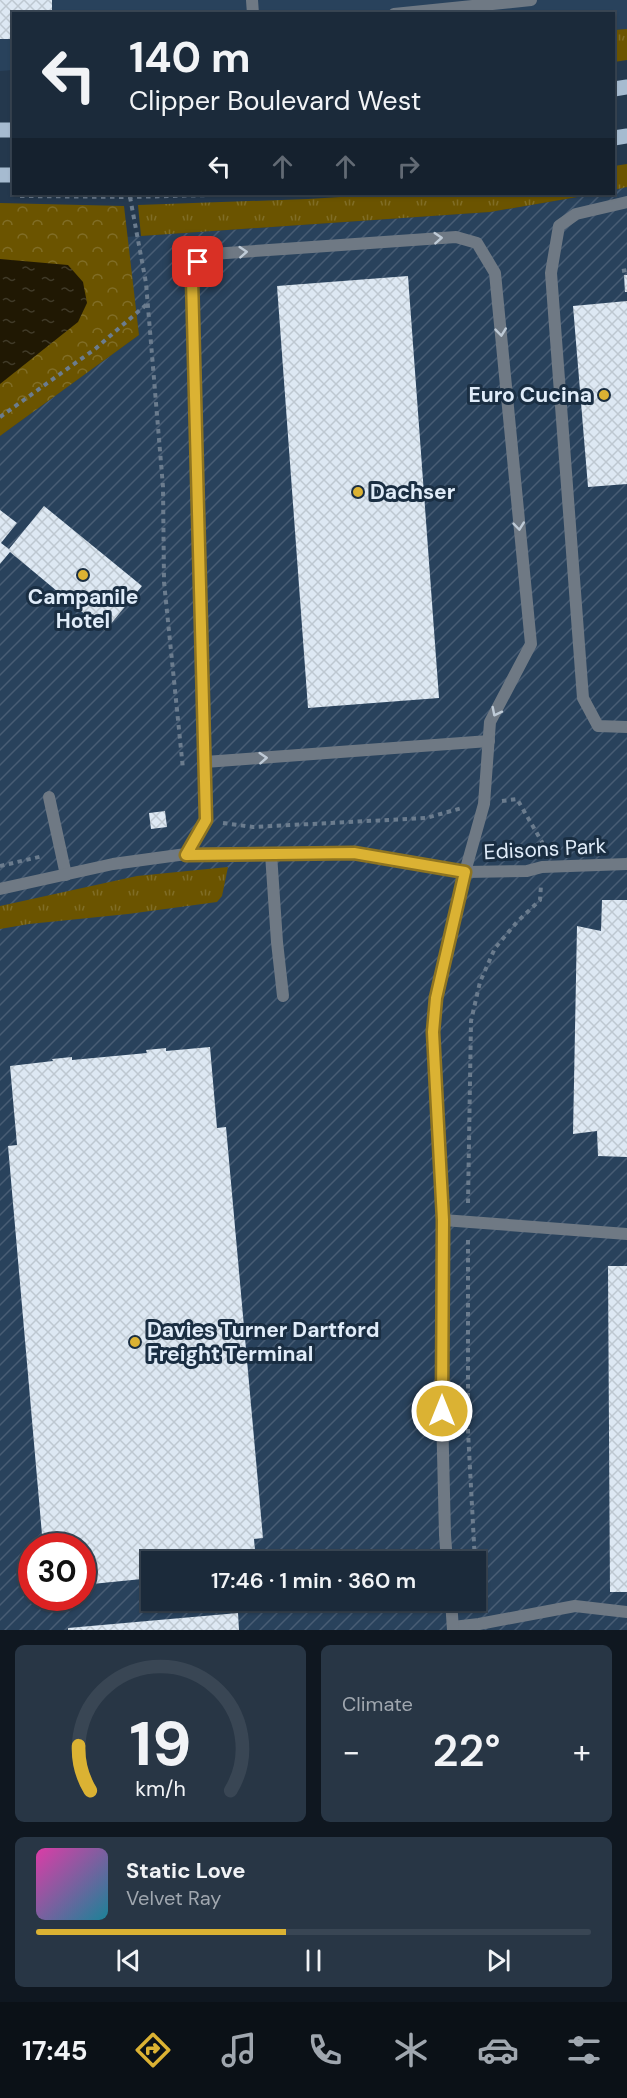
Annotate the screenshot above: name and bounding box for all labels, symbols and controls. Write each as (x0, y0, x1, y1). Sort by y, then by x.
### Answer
text: 140 m (129, 30, 251, 85)
icon: left (30, 36, 108, 114)
text: Clipper Boulevard West (129, 83, 421, 118)
icon: left (203, 150, 236, 183)
icon: ahead (266, 150, 299, 183)
icon: ahead (329, 150, 362, 183)
icon: right (392, 150, 425, 183)
one-way arrow (433, 232, 442, 245)
pin (172, 236, 223, 287)
icon: arrive (181, 245, 214, 278)
one-way arrow (239, 246, 248, 259)
one-way arrow (494, 327, 507, 336)
place label: Euro Cucina (468, 381, 592, 409)
marker: Euro Cucina (597, 388, 611, 402)
place label: Dachser (370, 478, 456, 506)
marker: Dachser (351, 485, 365, 499)
one-way arrow (512, 521, 525, 530)
marker: Campanile Hotel (76, 568, 90, 582)
place label: Campanile Hotel (28, 583, 138, 635)
one-way arrow (492, 705, 503, 716)
one-way arrow (259, 751, 268, 764)
street label: Edisons Park (483, 832, 607, 866)
place label: Davies Turner Dartford Freight Terminal (147, 1316, 380, 1368)
marker: Davies Turner Dartford Freight Terminal (128, 1335, 142, 1349)
position arrow (410, 1379, 474, 1443)
speed limit sign: 30 (18, 1533, 96, 1611)
text: 17:46 · 1 min · 360 m (211, 1566, 416, 1595)
text: Climate (342, 1691, 413, 1717)
text: 19 (129, 1703, 192, 1784)
text: 22° (433, 1721, 501, 1780)
text: − (342, 1730, 360, 1773)
text: + (573, 1730, 591, 1773)
text: km/h (135, 1775, 186, 1803)
text: Static Love (126, 1856, 246, 1885)
text: Velvet Ray (126, 1885, 221, 1911)
icon: previous (112, 1944, 145, 1977)
icon: pause (297, 1944, 330, 1977)
icon: next (482, 1944, 515, 1977)
icon: directions (132, 2029, 174, 2071)
icon: music (218, 2029, 260, 2071)
icon: phone (304, 2029, 346, 2071)
icon: climate (390, 2029, 432, 2071)
icon: car (477, 2029, 519, 2071)
icon: filters (563, 2029, 605, 2071)
text: 17:45 (22, 2033, 88, 2068)

